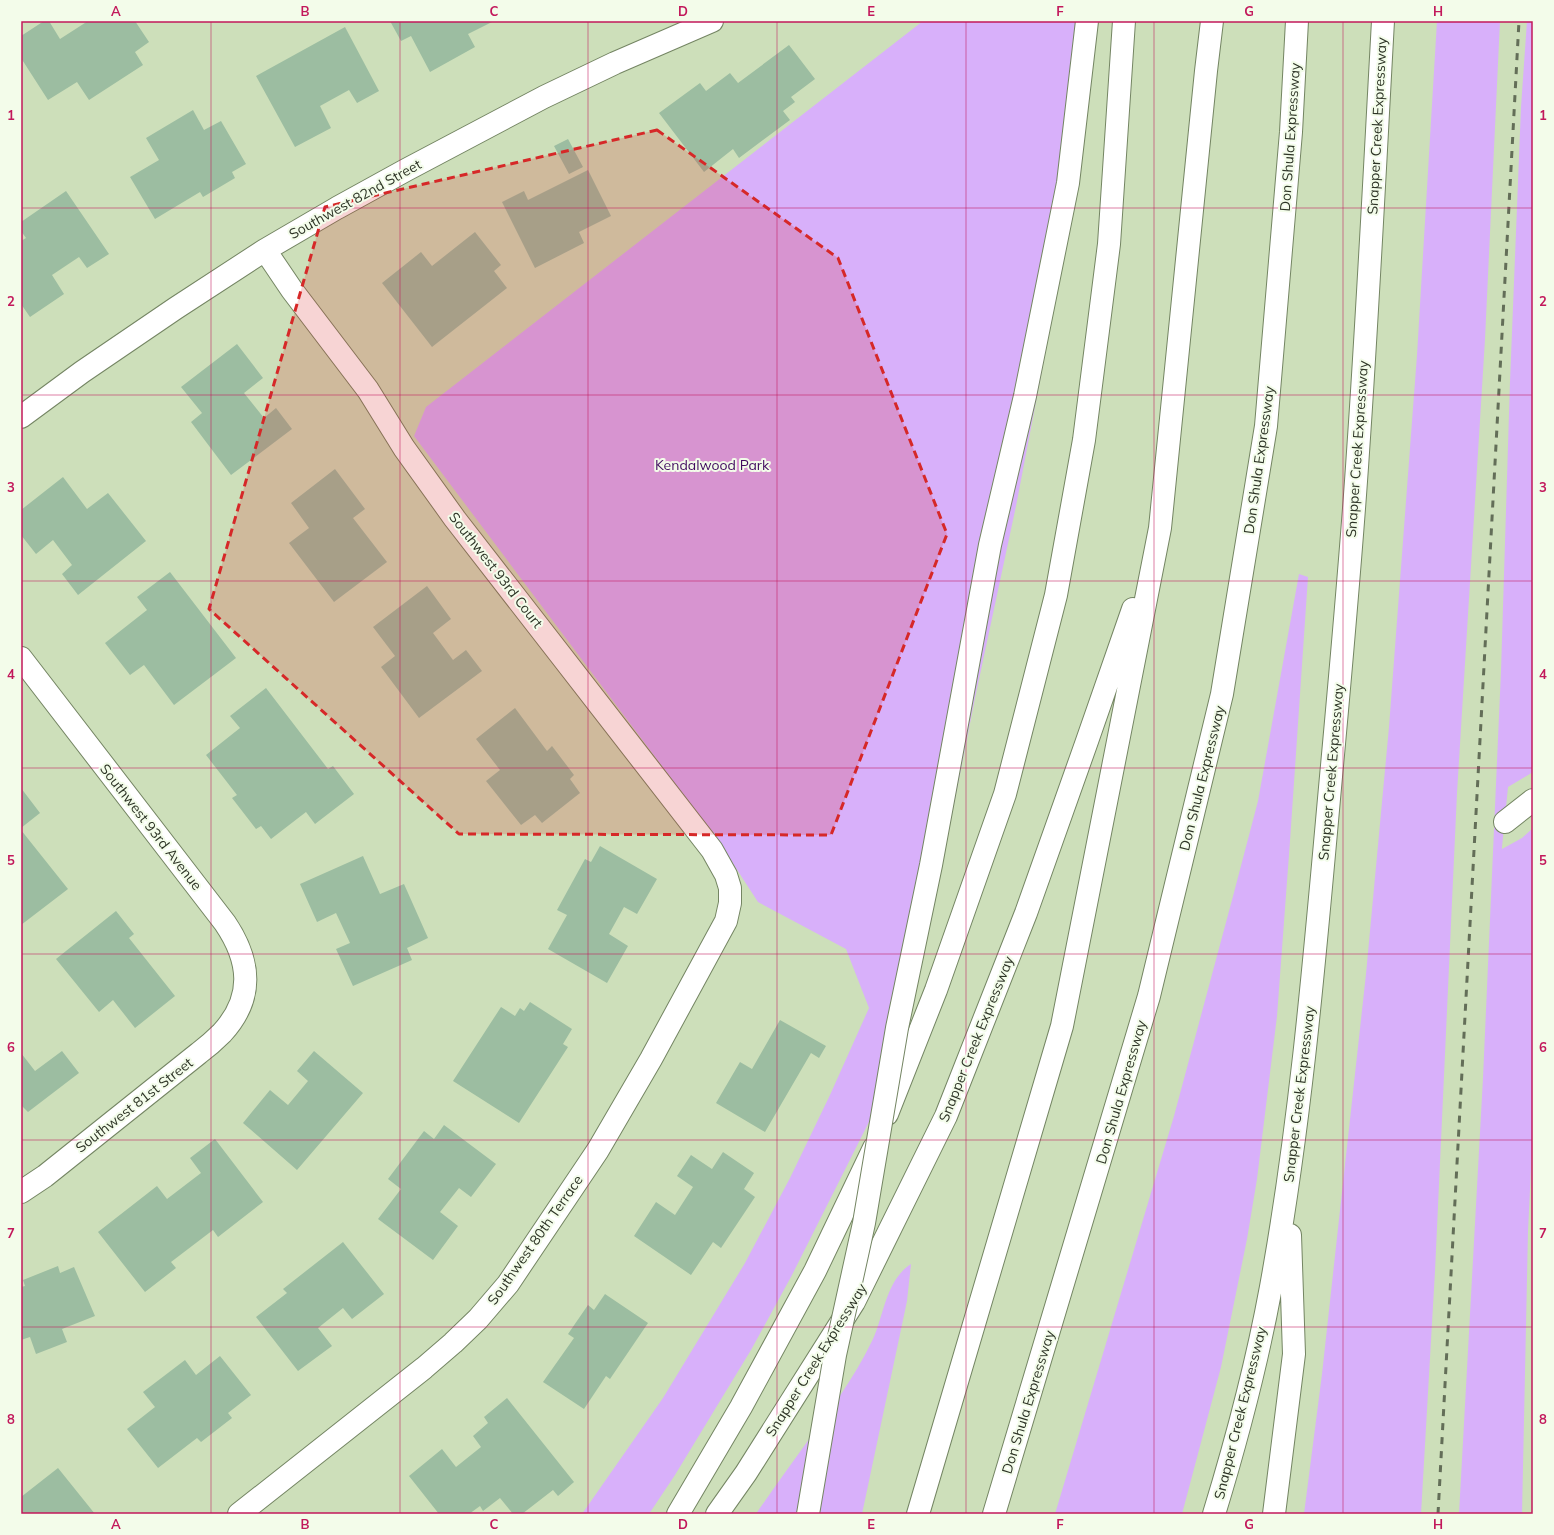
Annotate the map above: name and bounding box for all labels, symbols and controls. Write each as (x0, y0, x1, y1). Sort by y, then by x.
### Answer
text: A (111, 3, 121, 19)
text: B (301, 3, 310, 19)
text: C (490, 3, 499, 19)
text: D (678, 3, 688, 19)
text: E (867, 3, 875, 19)
text: F (1056, 3, 1064, 19)
text: G (1244, 3, 1254, 19)
text: H (1433, 3, 1443, 19)
street label: Snapper Creek Expressway (1363, 36, 1391, 215)
street label: Don Shula Expressway (1276, 62, 1304, 212)
text: 1 (7, 107, 15, 123)
text: 1 (1539, 107, 1547, 123)
street label: Southwest 82nd Street (286, 155, 424, 243)
text: 2 (7, 293, 15, 309)
text: 2 (1539, 293, 1547, 309)
street label: Snapper Creek Expressway (1342, 359, 1372, 538)
street label: Don Shula Expressway (1240, 384, 1278, 535)
park label: Kendalwood Park (655, 456, 770, 474)
text: 3 (7, 479, 15, 495)
text: 3 (1539, 479, 1547, 495)
street label: Southwest 93rd Court (445, 508, 547, 632)
text: 4 (7, 666, 15, 682)
text: 4 (1539, 666, 1547, 682)
street label: Snapper Creek Expressway (1314, 682, 1348, 861)
street label: Don Shula Expressway (1175, 703, 1229, 852)
street label: Southwest 93rd Avenue (96, 760, 206, 894)
text: 5 (7, 852, 15, 868)
text: 5 (1539, 852, 1547, 868)
street label: Snapper Creek Expressway (934, 953, 1018, 1125)
street label: Snapper Creek Expressway (1279, 1004, 1319, 1183)
street label: Don Shula Expressway (1092, 1017, 1150, 1166)
text: 6 (7, 1039, 15, 1055)
text: 6 (1539, 1039, 1547, 1055)
street label: Southwest 81st Street (72, 1054, 196, 1156)
street label: Southwest 80th Terrace (483, 1172, 587, 1308)
text: 7 (7, 1225, 15, 1241)
text: 7 (1539, 1225, 1547, 1241)
street label: Snapper Creek Expressway (761, 1280, 871, 1440)
street label: Snapper Creek Expressway (1210, 1324, 1270, 1501)
street label: Don Shula Expressway (998, 1328, 1059, 1476)
text: 8 (7, 1411, 15, 1427)
text: 8 (1539, 1411, 1547, 1427)
text: A (111, 1516, 121, 1532)
text: B (301, 1516, 310, 1532)
text: C (490, 1516, 499, 1532)
text: D (678, 1516, 688, 1532)
text: E (867, 1516, 875, 1532)
text: F (1056, 1516, 1064, 1532)
text: G (1244, 1516, 1254, 1532)
text: H (1433, 1516, 1443, 1532)

